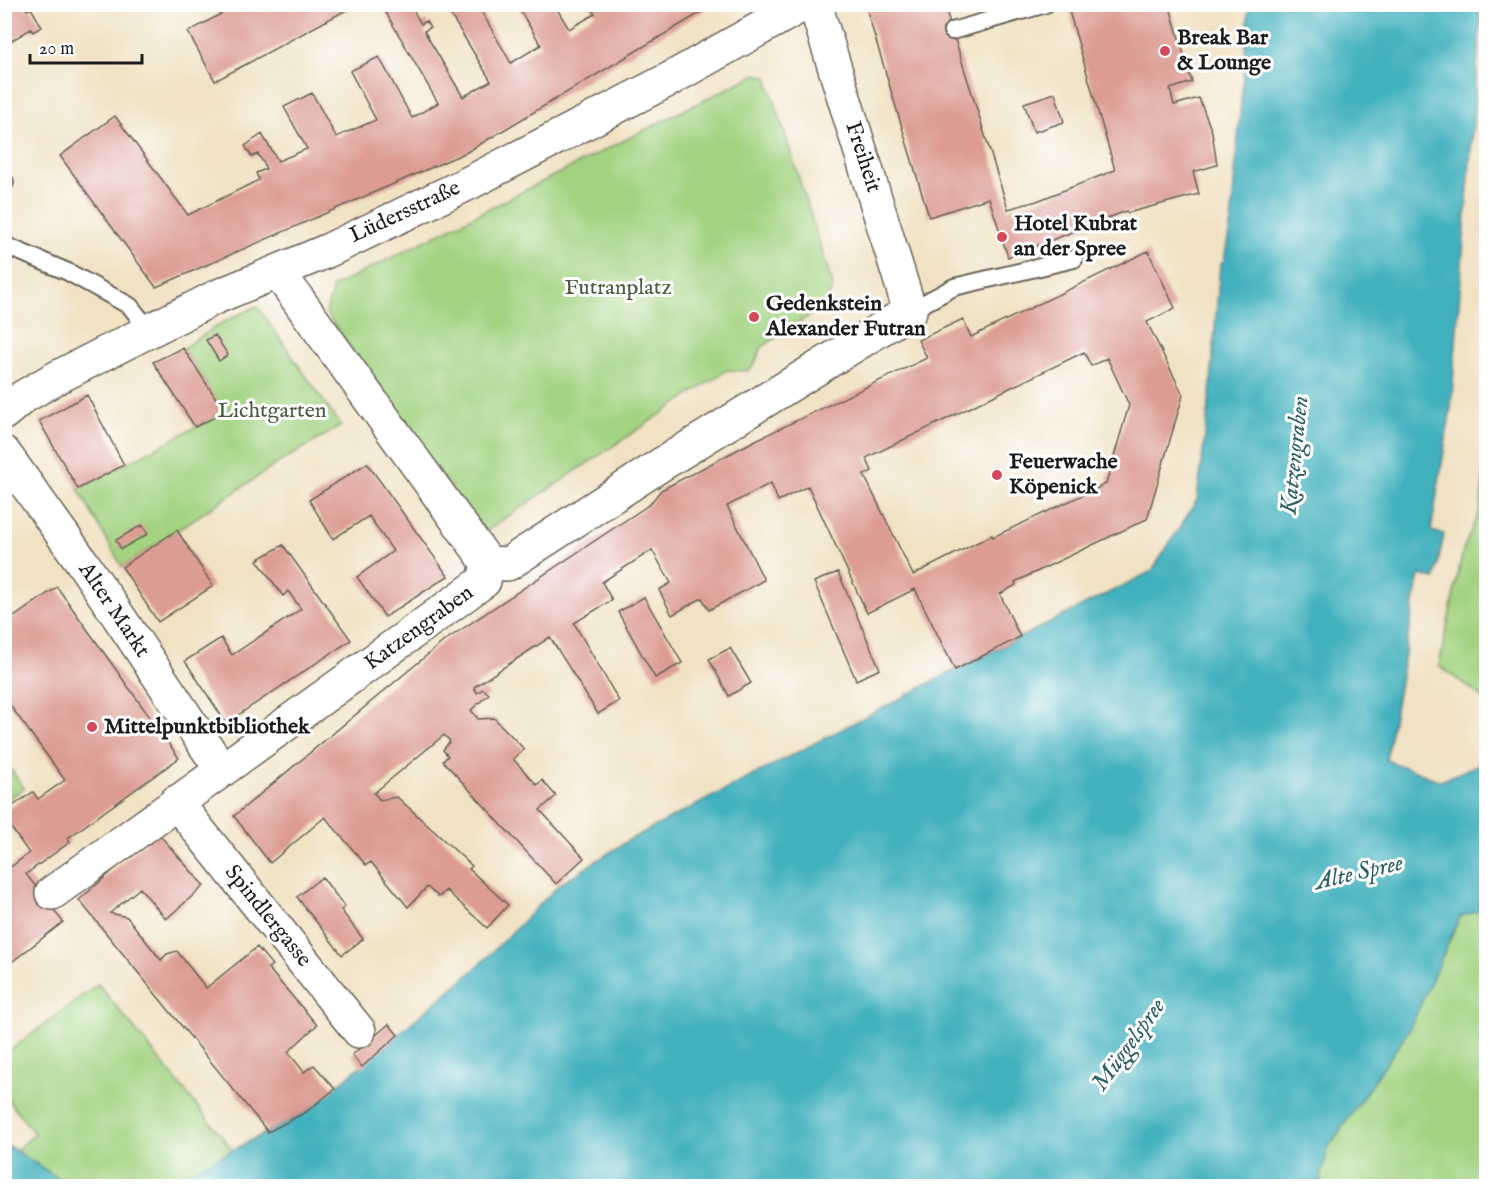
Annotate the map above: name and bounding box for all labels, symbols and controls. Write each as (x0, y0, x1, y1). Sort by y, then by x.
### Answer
place label: Break Bar & Lounge (1177, 24, 1271, 77)
scale bar (30, 27, 142, 65)
text: 20 m (39, 38, 74, 61)
marker: Break Bar & Lounge (1158, 44, 1172, 58)
street label: Freiheit (838, 118, 888, 196)
street label: Lüdersstraße (345, 174, 465, 250)
place label: Hotel Kubrat an der Spree (1014, 210, 1137, 263)
marker: Hotel Kubrat an der Spree (995, 230, 1009, 244)
park label: Futranplatz (564, 274, 672, 302)
place label: Gedenkstein Alexander Futran (765, 290, 926, 343)
marker: Gedenkstein Alexander Futran (747, 310, 761, 324)
water label: Katzengraben (1273, 394, 1317, 517)
park label: Lichtgarten (218, 397, 327, 425)
place label: Feuerwache Köpenick (1009, 448, 1118, 501)
marker: Feuerwache Köpenick (990, 468, 1004, 482)
street label: Alter Markt (71, 556, 156, 663)
street label: Katzengraben (359, 579, 479, 677)
place label: Mittelpunktbibliothek (104, 713, 311, 741)
marker: Mittelpunktbibliothek (85, 720, 99, 734)
water label: Alte Spree (1309, 848, 1406, 899)
street label: Spindlergasse (218, 859, 318, 973)
water label: Müggelspree (1085, 993, 1173, 1097)

